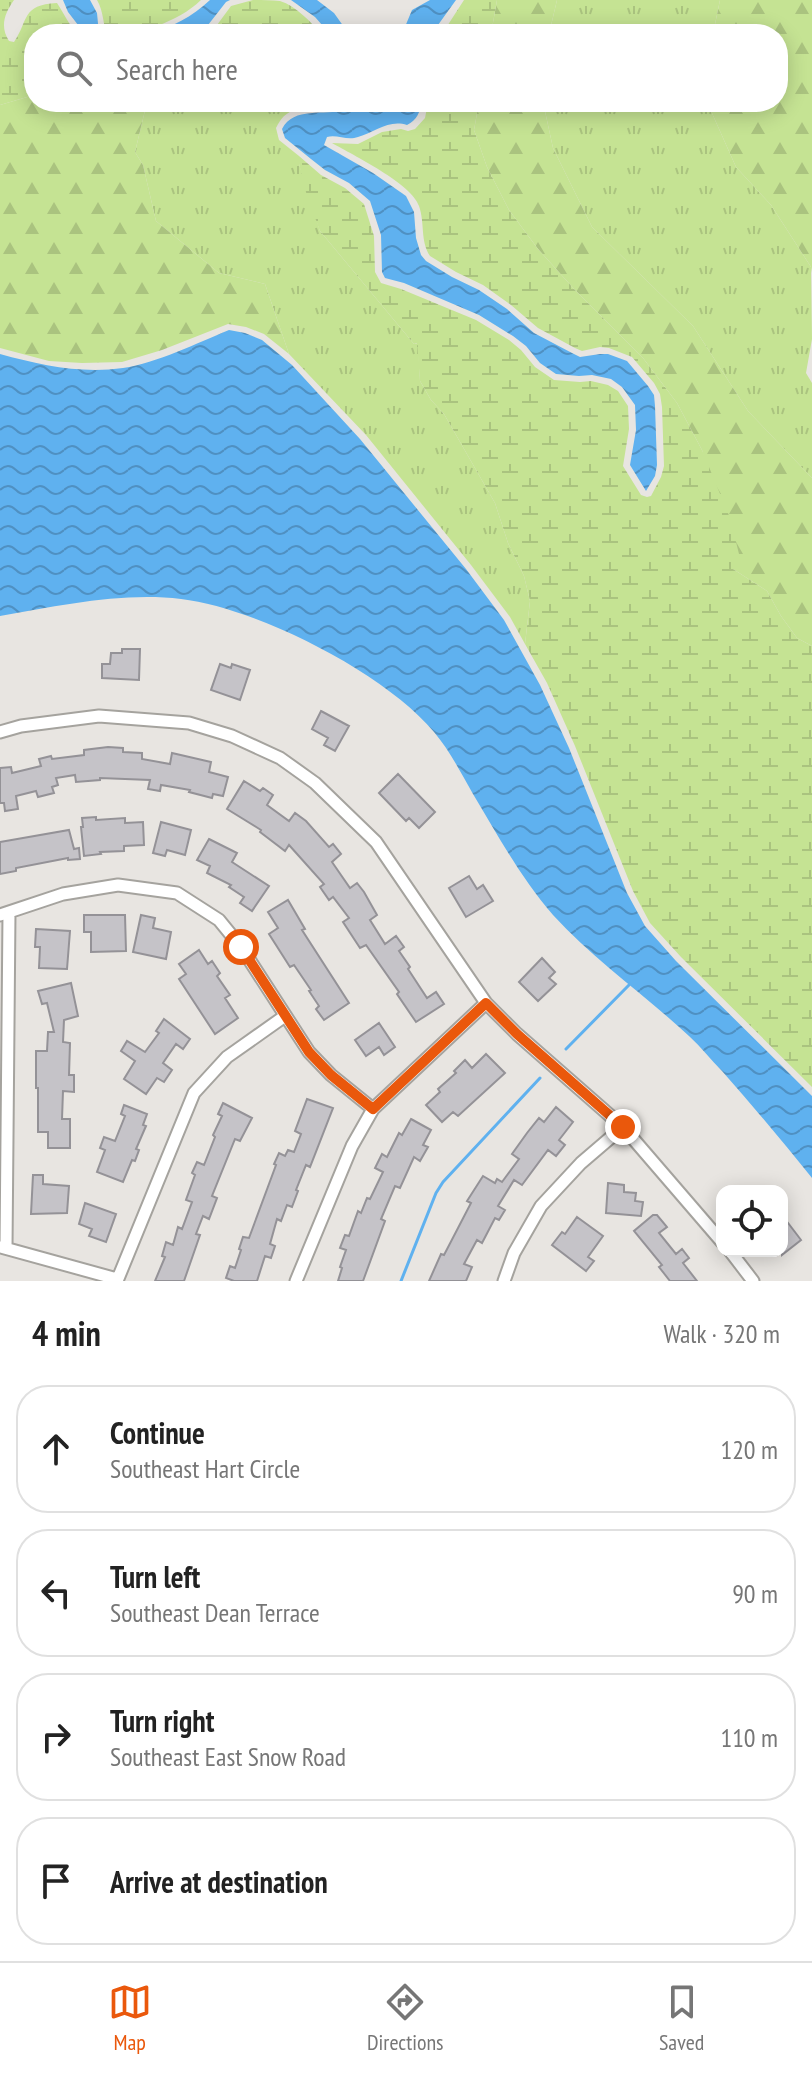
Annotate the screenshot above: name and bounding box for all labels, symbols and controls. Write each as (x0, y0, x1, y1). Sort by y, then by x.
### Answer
search box (24, 24, 788, 112)
icon: search (52, 46, 96, 90)
text: Search here (116, 49, 238, 88)
route start (223, 929, 259, 965)
route end (605, 1109, 641, 1145)
map controls (716, 1185, 788, 1257)
button: locate (716, 1185, 788, 1257)
text: 4 min (32, 1311, 101, 1355)
text: Walk · 320 m (663, 1317, 780, 1350)
text: Continue (110, 1413, 205, 1452)
icon: ahead (34, 1427, 78, 1471)
text: 120 m (720, 1433, 778, 1466)
text: Southeast Hart Circle (110, 1452, 300, 1485)
text: Turn left (110, 1557, 200, 1596)
icon: left (34, 1571, 78, 1615)
text: 90 m (732, 1577, 778, 1610)
text: Southeast Dean Terrace (110, 1596, 320, 1629)
text: Turn right (110, 1701, 214, 1740)
icon: right (34, 1715, 78, 1759)
text: 110 m (720, 1721, 778, 1754)
text: Southeast East Snow Road (110, 1740, 346, 1773)
icon: arrive (34, 1859, 78, 1903)
text: Arrive at destination (110, 1862, 328, 1901)
tab: Map (108, 1980, 152, 2056)
tab: Directions (367, 1980, 444, 2056)
tab: Saved (659, 1980, 704, 2056)

